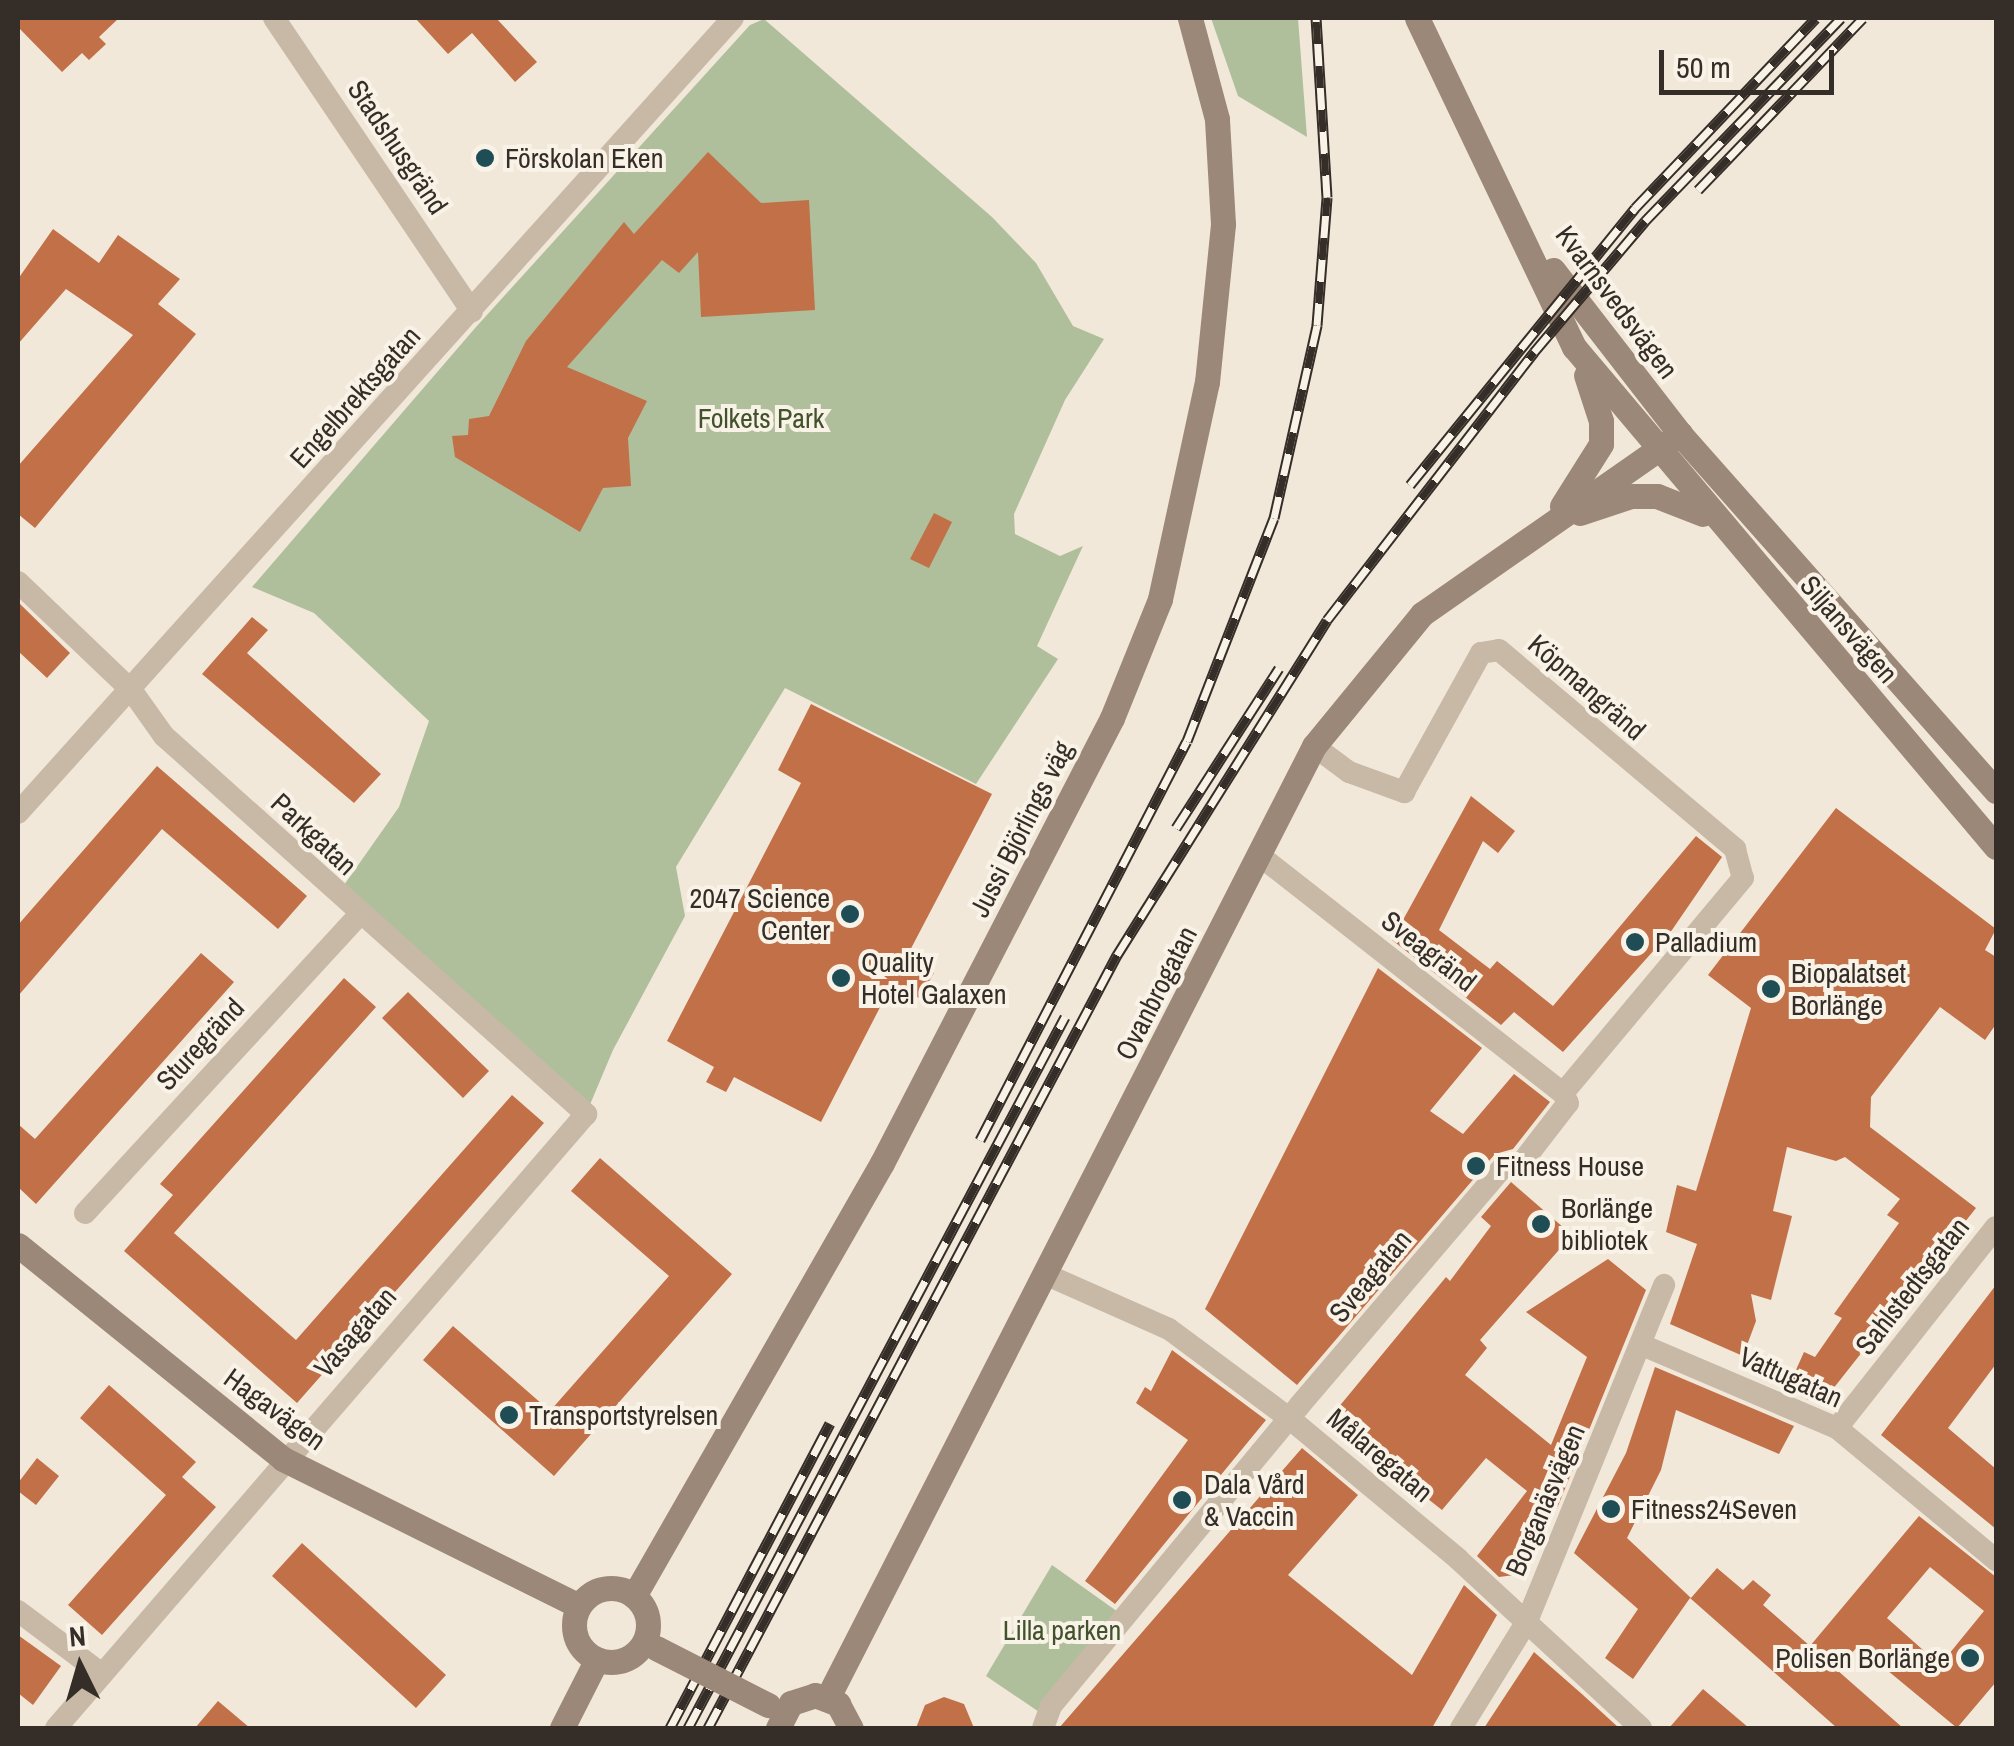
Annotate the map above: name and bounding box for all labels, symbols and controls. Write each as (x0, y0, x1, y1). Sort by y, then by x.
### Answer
scale bar (1664, 30, 1839, 92)
text: 50 m (1676, 47, 1731, 87)
street label: Stadshusgränd (341, 74, 455, 220)
place label: Förskolan Eken (505, 141, 663, 175)
marker: Förskolan Eken (474, 147, 496, 169)
street label: Kvarnsvedsvägen (1549, 219, 1685, 385)
street label: Engelbrektsgatan (283, 319, 427, 475)
park label: Folkets Park (698, 401, 824, 435)
street label: Siljansvägen (1793, 568, 1905, 690)
street label: Köpmangränd (1522, 627, 1652, 747)
street label: Jussi Björlings väg (962, 736, 1080, 922)
street label: Parkgatan (264, 786, 364, 882)
place label: 2047 Science Center (690, 881, 830, 947)
marker: 2047 Science Center (839, 903, 861, 925)
street label: Sveagränd (1375, 904, 1483, 998)
street label: Ovanbrogatan (1108, 921, 1204, 1065)
place label: Palladium (1655, 925, 1757, 959)
marker: Palladium (1624, 931, 1646, 953)
place label: Quality Hotel Galaxen (861, 945, 1006, 1011)
place label: Biopalatset Borlänge (1791, 956, 1906, 1022)
marker: Quality Hotel Galaxen (830, 967, 852, 989)
marker: Biopalatset Borlänge (1760, 978, 1782, 1000)
street label: Sturegränd (149, 991, 251, 1097)
place label: Fitness House (1496, 1149, 1644, 1183)
marker: Fitness House (1465, 1155, 1487, 1177)
place label: Borlänge bibliotek (1561, 1191, 1653, 1257)
street label: Sahlstedtsgatan (1848, 1211, 1976, 1361)
marker: Borlänge bibliotek (1530, 1213, 1552, 1235)
street label: Sveagatan (1322, 1223, 1418, 1329)
street label: Vasagatan (307, 1280, 403, 1384)
street label: Vattugatan (1734, 1339, 1848, 1415)
street label: Hagavägen (218, 1361, 332, 1457)
place label: Transportstyrelsen (529, 1398, 718, 1432)
street label: Målaregatan (1320, 1401, 1440, 1509)
marker: Transportstyrelsen (498, 1404, 520, 1426)
street label: Borganäsvägen (1498, 1419, 1592, 1581)
place label: Dala Vård & Vaccin (1204, 1467, 1304, 1533)
marker: Dala Vård & Vaccin (1169, 1487, 1195, 1513)
place label: Fitness24Seven (1631, 1492, 1797, 1526)
marker: Fitness24Seven (1600, 1498, 1622, 1520)
park label: Lilla parken (1003, 1613, 1121, 1647)
north arrow (30, 1616, 130, 1716)
text: N (67, 1616, 87, 1656)
place label: Polisen Borlänge (1775, 1641, 1950, 1675)
marker: Polisen Borlänge (1959, 1647, 1981, 1669)

